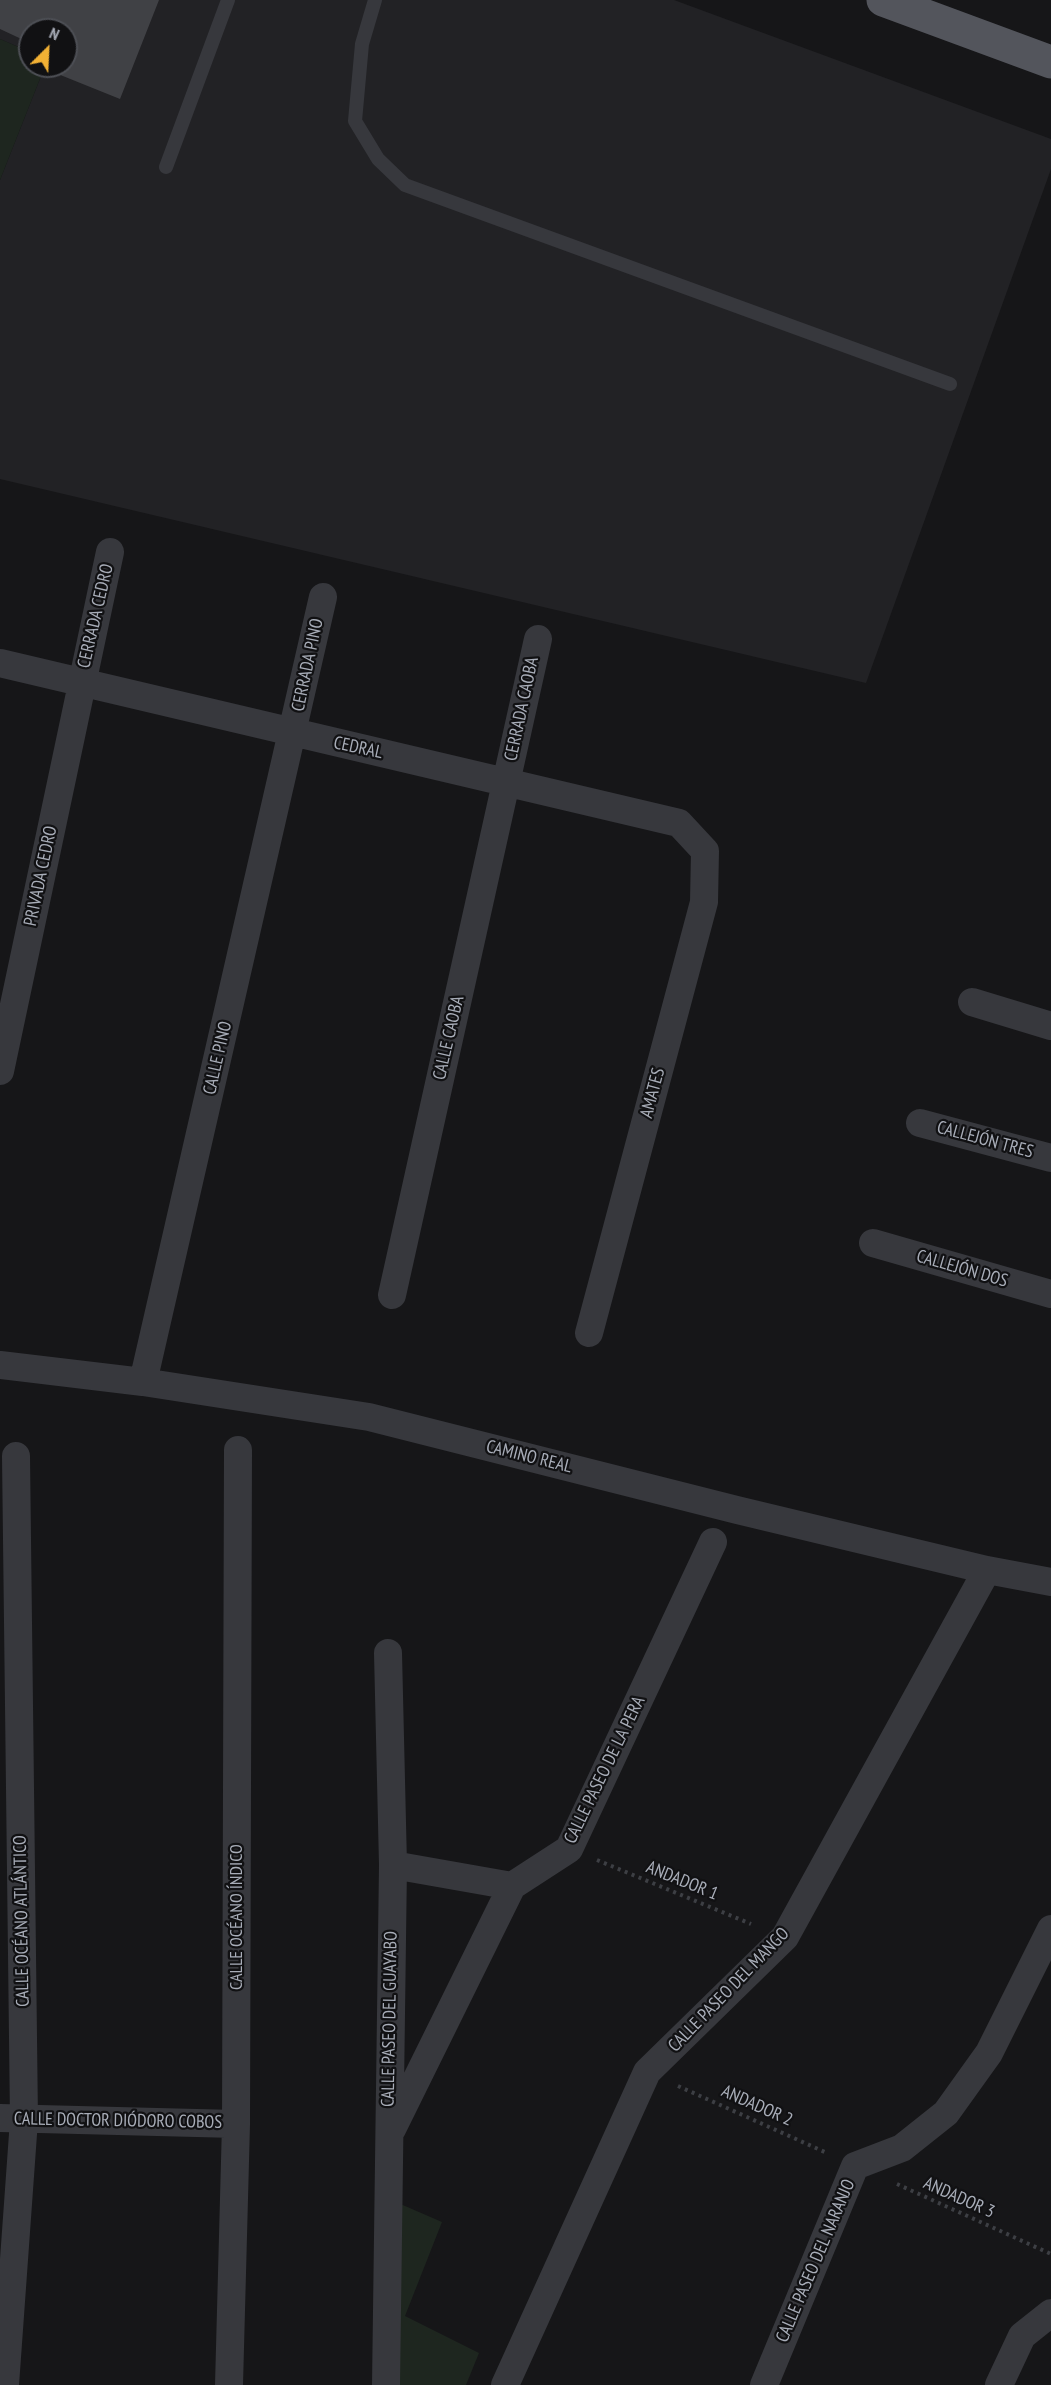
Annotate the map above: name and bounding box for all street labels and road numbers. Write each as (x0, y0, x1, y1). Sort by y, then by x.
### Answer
street label: CERRADA CEDRO (74, 562, 118, 670)
street label: CERRADA PINO (288, 616, 328, 714)
street label: CERRADA CAOBA (500, 655, 544, 763)
street label: CEDRAL (331, 732, 385, 764)
street label: PRIVADA CEDRO (20, 824, 62, 928)
street label: CALLE CAOBA (429, 994, 469, 1082)
street label: CALLE PINO (199, 1019, 237, 1097)
street label: AMATES (636, 1066, 670, 1120)
street label: CALLEJÓN TRES (934, 1117, 1036, 1163)
street label: CALLEJÓN DOS (914, 1246, 1010, 1292)
street label: CAMINO REAL (484, 1436, 574, 1478)
street label: CALLE PASEO DE LA PERA (560, 1693, 650, 1847)
street label: CALLE OCÉANO ATLÁNTICO (10, 1835, 34, 2007)
street label: CALLE OCÉANO ÍNDICO (226, 1844, 248, 1990)
street label: ANDADOR 1 (643, 1857, 721, 1905)
street label: CALLE PASEO DEL MANGO (664, 1923, 794, 2057)
street label: CALLE PASEO DEL GUAYABO (378, 1931, 402, 2107)
street label: ANDADOR 2 (718, 2081, 796, 2131)
street label: CALLE DOCTOR DIÓDORO COBOS (14, 2108, 222, 2134)
street label: ANDADOR 3 (920, 2173, 998, 2223)
street label: CALLE PASEO DEL NARANJO (772, 2176, 860, 2346)

